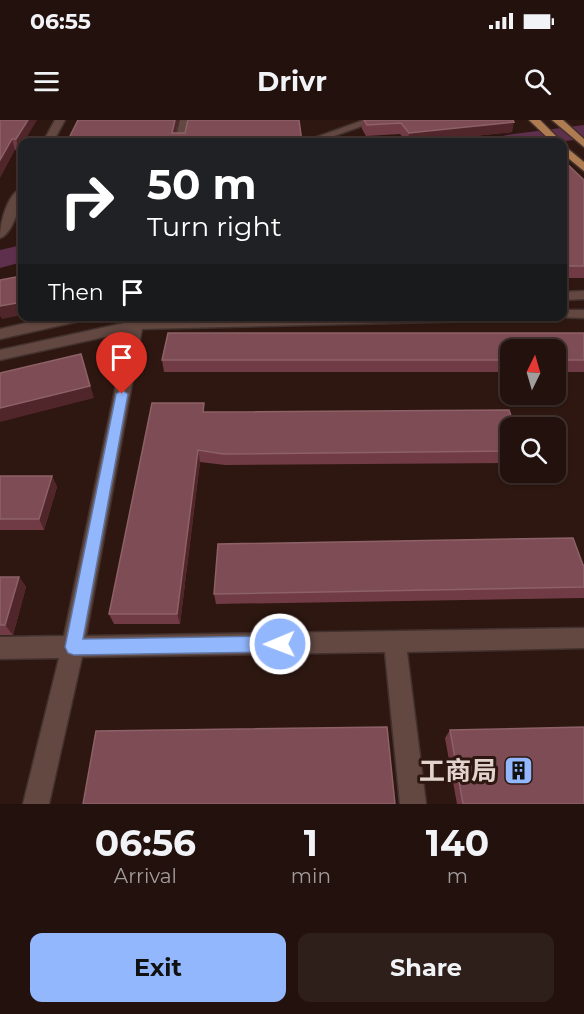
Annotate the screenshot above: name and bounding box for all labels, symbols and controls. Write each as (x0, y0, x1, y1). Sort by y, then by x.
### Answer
text: 06:55 (30, 8, 91, 35)
icon: menu (30, 65, 63, 98)
text: Drivr (257, 65, 327, 98)
icon: search (521, 65, 554, 98)
text: 50 m (147, 158, 256, 210)
icon: right (48, 162, 126, 240)
text: Turn right (147, 210, 282, 243)
icon: arrive (116, 276, 149, 309)
text: Then (48, 279, 104, 306)
pin (96, 332, 147, 394)
north arrow (500, 339, 566, 405)
map controls (500, 339, 566, 483)
icon: arrive (105, 341, 138, 374)
button: search (500, 417, 566, 483)
position arrow (248, 612, 312, 676)
place label: 工商局 (419, 755, 497, 787)
building icon: 工商局 (502, 755, 534, 787)
text: 06:56 (95, 821, 196, 865)
text: 1 (304, 821, 318, 865)
text: 140 (426, 821, 489, 865)
text: Arrival (114, 864, 177, 888)
text: min (291, 864, 331, 888)
text: m (447, 864, 468, 888)
button: Exit (30, 933, 286, 1002)
button: Share (298, 933, 554, 1002)

